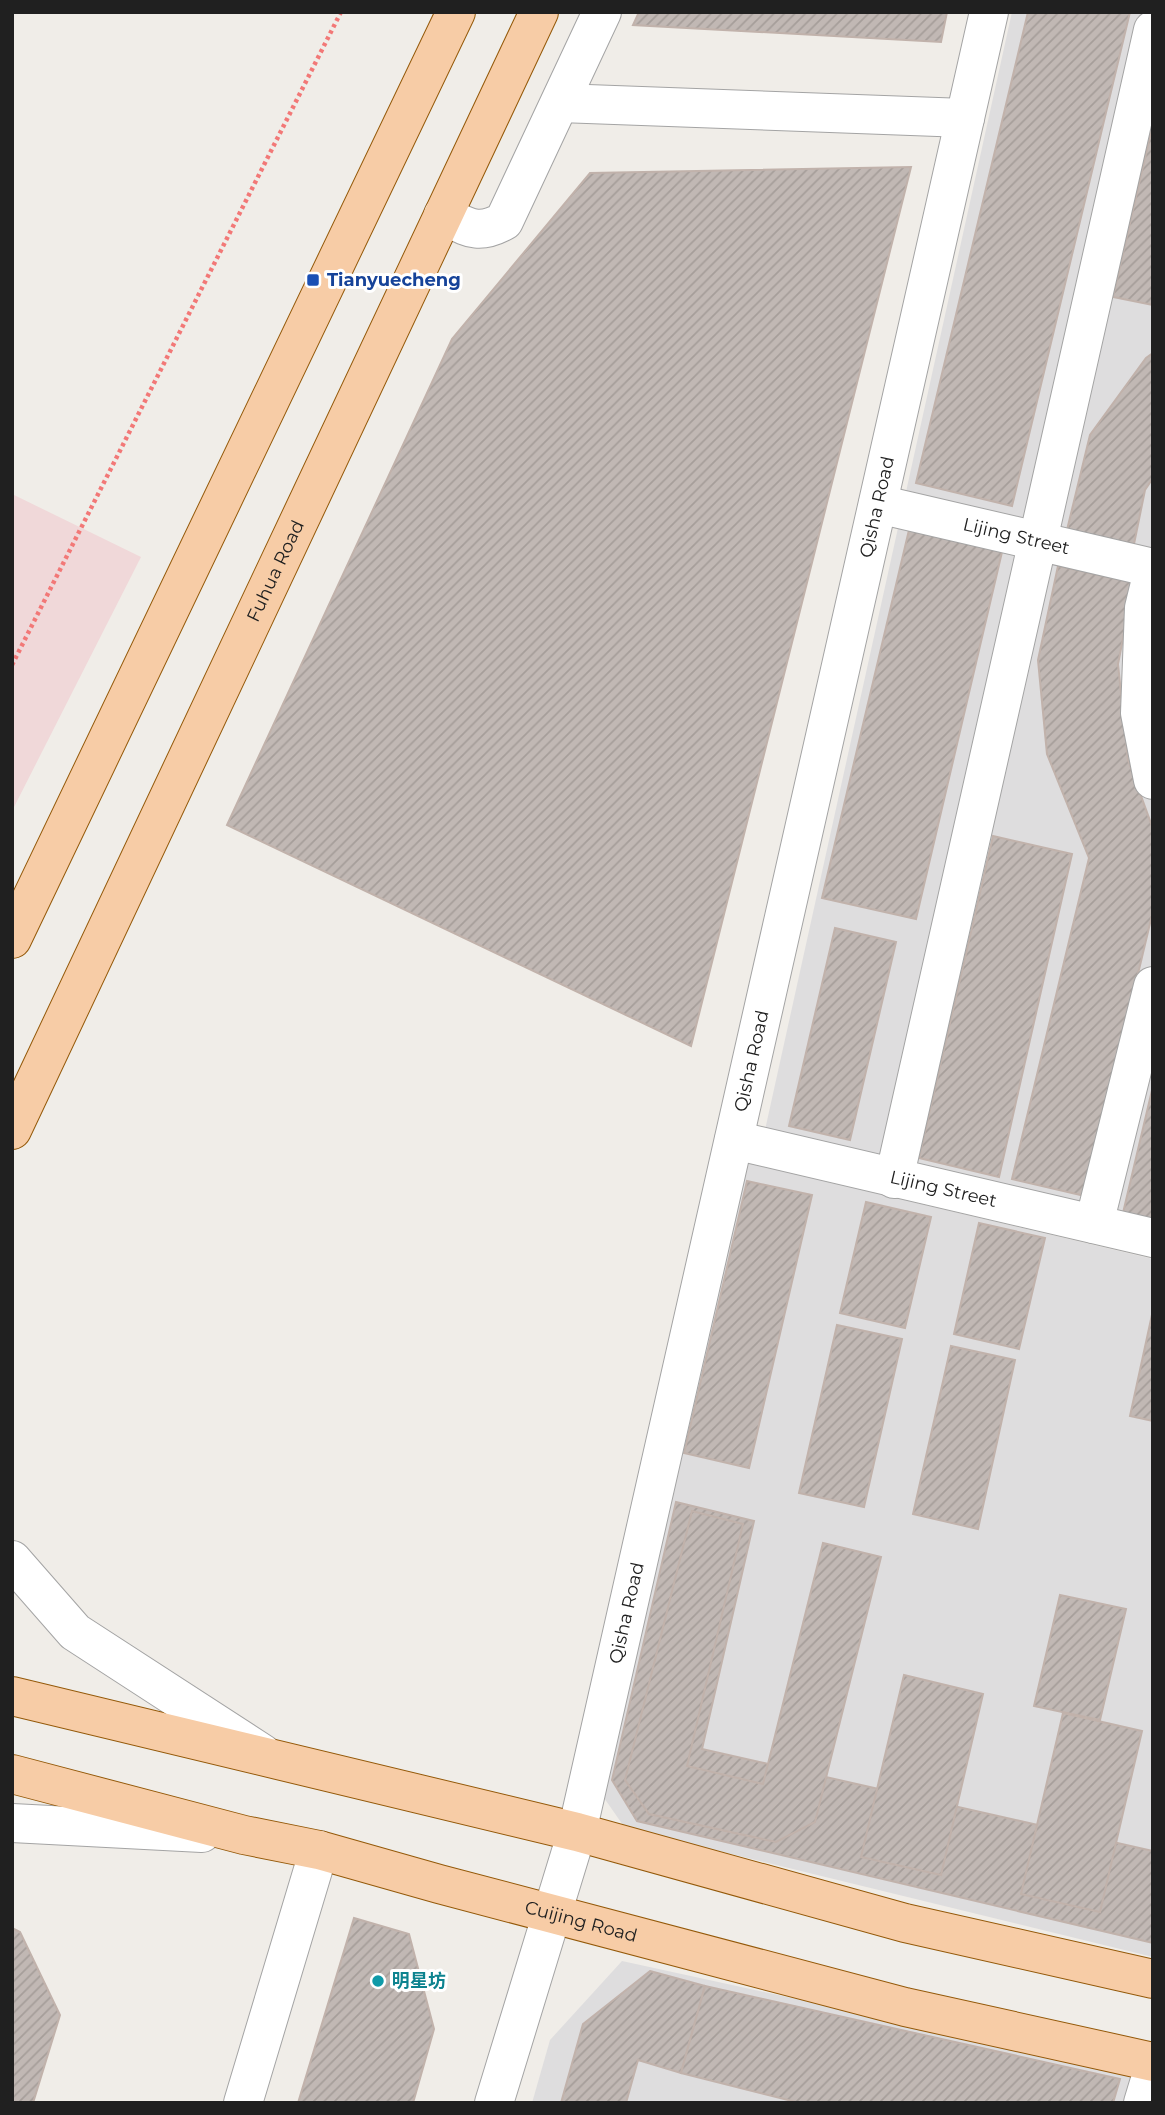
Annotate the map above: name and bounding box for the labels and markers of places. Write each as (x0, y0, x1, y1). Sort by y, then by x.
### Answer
place label: Tianyuecheng (327, 269, 461, 291)
marker: Tianyuecheng (305, 272, 321, 288)
place label: 明星坊 (392, 1970, 446, 1992)
marker: 明星坊 (370, 1973, 386, 1989)

